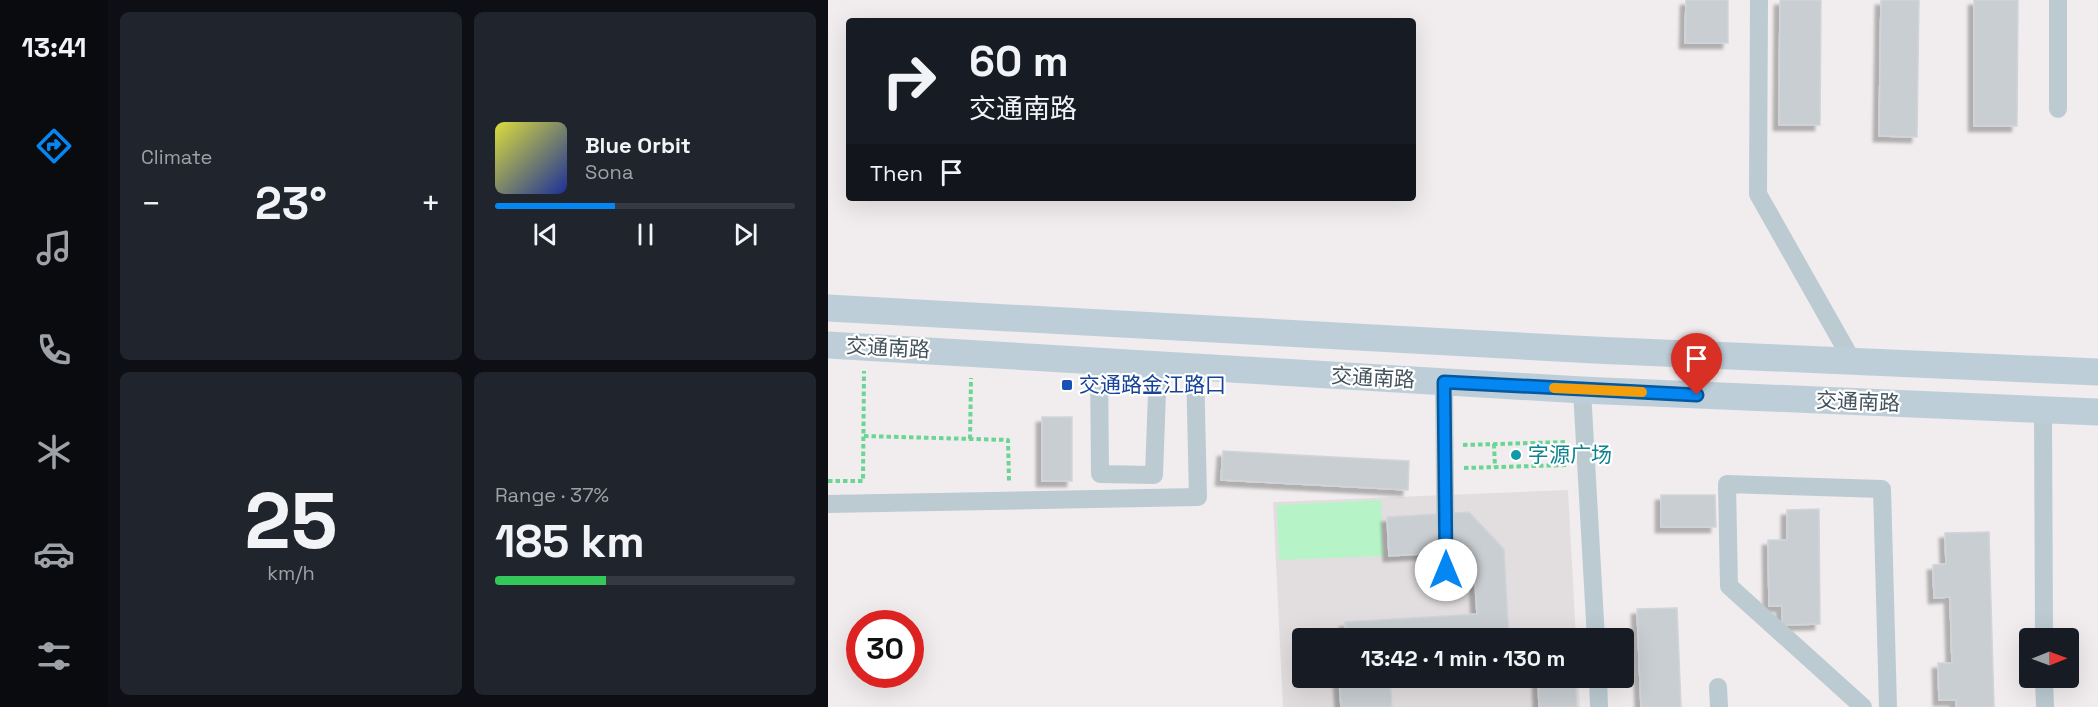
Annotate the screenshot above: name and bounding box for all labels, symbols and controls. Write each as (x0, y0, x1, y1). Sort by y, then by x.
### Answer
text: 13:41 (21, 30, 87, 65)
text: 60 m (969, 35, 1069, 88)
icon: right (870, 42, 948, 120)
text: 交通南路 (969, 91, 1077, 126)
icon: directions (33, 125, 75, 167)
text: Blue Orbit (585, 131, 691, 159)
text: Climate (141, 144, 212, 170)
icon: arrive (935, 156, 968, 189)
text: Sona (585, 159, 633, 185)
text: Then (870, 159, 923, 187)
text: 23° (255, 175, 327, 232)
text: − (141, 183, 161, 225)
text: + (421, 183, 441, 225)
icon: previous (529, 218, 562, 251)
icon: pause (629, 218, 662, 251)
icon: next (729, 218, 762, 251)
icon: music (33, 227, 75, 269)
icon: phone (33, 329, 75, 371)
street label: 交通南路 (845, 332, 931, 363)
pin (1671, 333, 1722, 395)
icon: arrive (1680, 342, 1713, 375)
street label: 交通南路 (1330, 362, 1416, 393)
place label: 交通路金江路口 (1079, 371, 1226, 398)
marker: 交通路金江路口 (1060, 378, 1074, 392)
street label: 交通南路 (1816, 387, 1900, 416)
icon: climate (33, 431, 75, 473)
place label: 字源广场 (1528, 441, 1612, 468)
marker: 字源广场 (1509, 448, 1523, 462)
text: 25 (244, 471, 338, 571)
text: Range · 37% (495, 482, 609, 508)
text: 185 km (495, 513, 645, 570)
icon: car (33, 533, 75, 575)
position arrow (1414, 538, 1478, 602)
text: km/h (267, 560, 315, 586)
speed limit sign: 30 (846, 610, 924, 688)
north arrow (2019, 628, 2079, 688)
map controls (2019, 628, 2079, 688)
icon: filters (33, 635, 75, 677)
text: 13:42 · 1 min · 130 m (1361, 644, 1565, 672)

